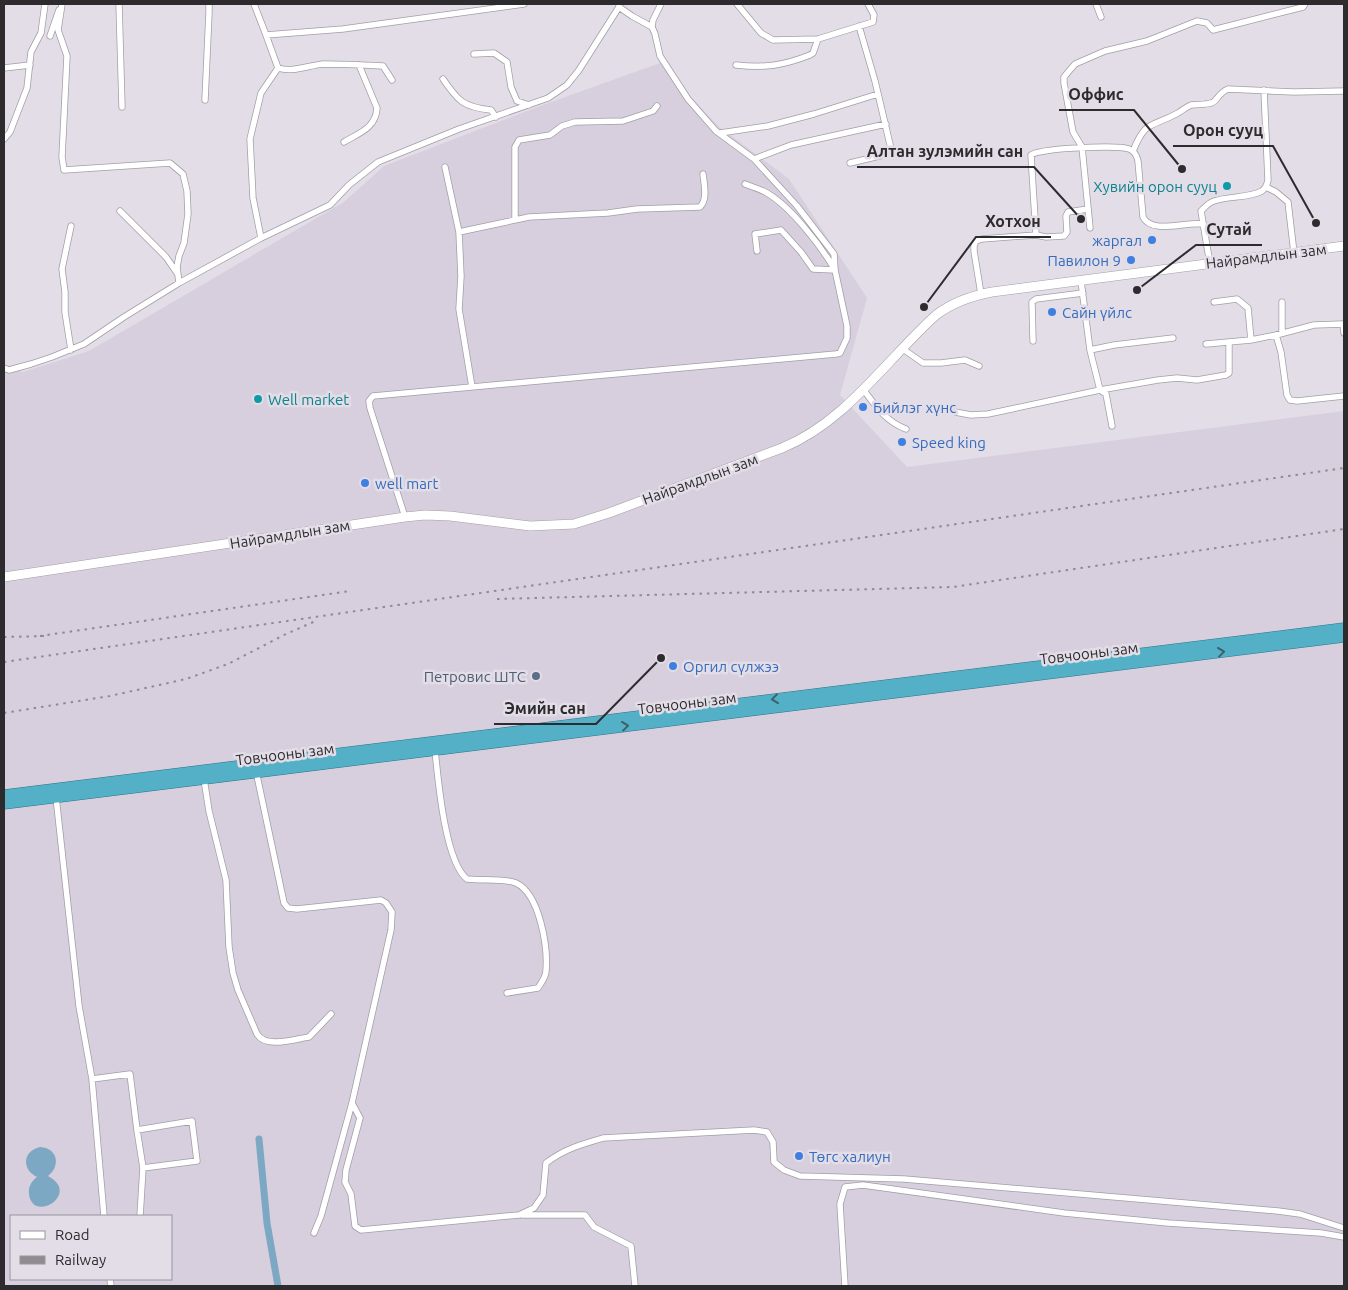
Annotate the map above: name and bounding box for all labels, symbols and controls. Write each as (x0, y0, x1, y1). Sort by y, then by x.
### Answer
callout: Оффис (1059, 79, 1134, 110)
text: Оффис (1068, 85, 1124, 103)
callout: Орон сууц (1173, 115, 1273, 146)
text: Орон сууц (1183, 121, 1263, 139)
callout: Алтан зулэмийн сан (857, 136, 1034, 167)
text: Алтан зулэмийн сан (867, 142, 1023, 160)
place label: Хувийн орон сууц (1093, 178, 1217, 195)
marker: Хувийн орон сууц (1221, 180, 1233, 192)
callout: Хотхон (976, 206, 1051, 237)
text: Хотхон (985, 212, 1041, 230)
callout: Сутай (1196, 214, 1262, 245)
text: Сутай (1206, 220, 1252, 238)
place label: жаргал (1092, 232, 1142, 249)
marker: жаргал (1146, 234, 1158, 246)
street label: Найрамдлын зам (1205, 240, 1327, 272)
place label: Павилон 9 (1048, 252, 1121, 269)
marker: Павилон 9 (1125, 254, 1137, 266)
place label: Сайн үйлс (1062, 304, 1132, 321)
marker: Сайн үйлс (1046, 306, 1058, 318)
place label: Well market (268, 391, 349, 408)
marker: Well market (252, 393, 264, 405)
place label: Бийлэг хүнс (873, 399, 956, 416)
marker: Бийлэг хүнс (857, 401, 869, 413)
place label: Speed king (912, 434, 986, 451)
marker: Speed king (896, 436, 908, 448)
street label: Найрамдлын зам (640, 450, 760, 508)
place label: well mart (375, 475, 439, 492)
marker: well mart (359, 477, 371, 489)
street label: Найрамдлын зам (229, 516, 351, 552)
street label: Товчооны зам (1039, 639, 1139, 667)
one-way arrow (1217, 647, 1225, 658)
place label: Оргил сүлжээ (683, 658, 779, 675)
marker: Оргил сүлжээ (667, 660, 679, 672)
place label: Петровис ШТС (424, 668, 526, 685)
marker: Петровис ШТС (530, 670, 542, 682)
street label: Товчооны зам (637, 689, 737, 717)
callout: Эмийн сан (494, 693, 596, 724)
one-way arrow (771, 693, 779, 704)
text: Эмийн сан (504, 699, 586, 717)
one-way arrow (621, 721, 629, 732)
street label: Товчооны зам (235, 740, 335, 768)
place label: Төгс халиун (809, 1148, 891, 1165)
marker: Төгс халиун (793, 1150, 805, 1162)
legend (10, 1215, 172, 1280)
text: Road (55, 1226, 90, 1243)
text: Railway (55, 1251, 106, 1268)

